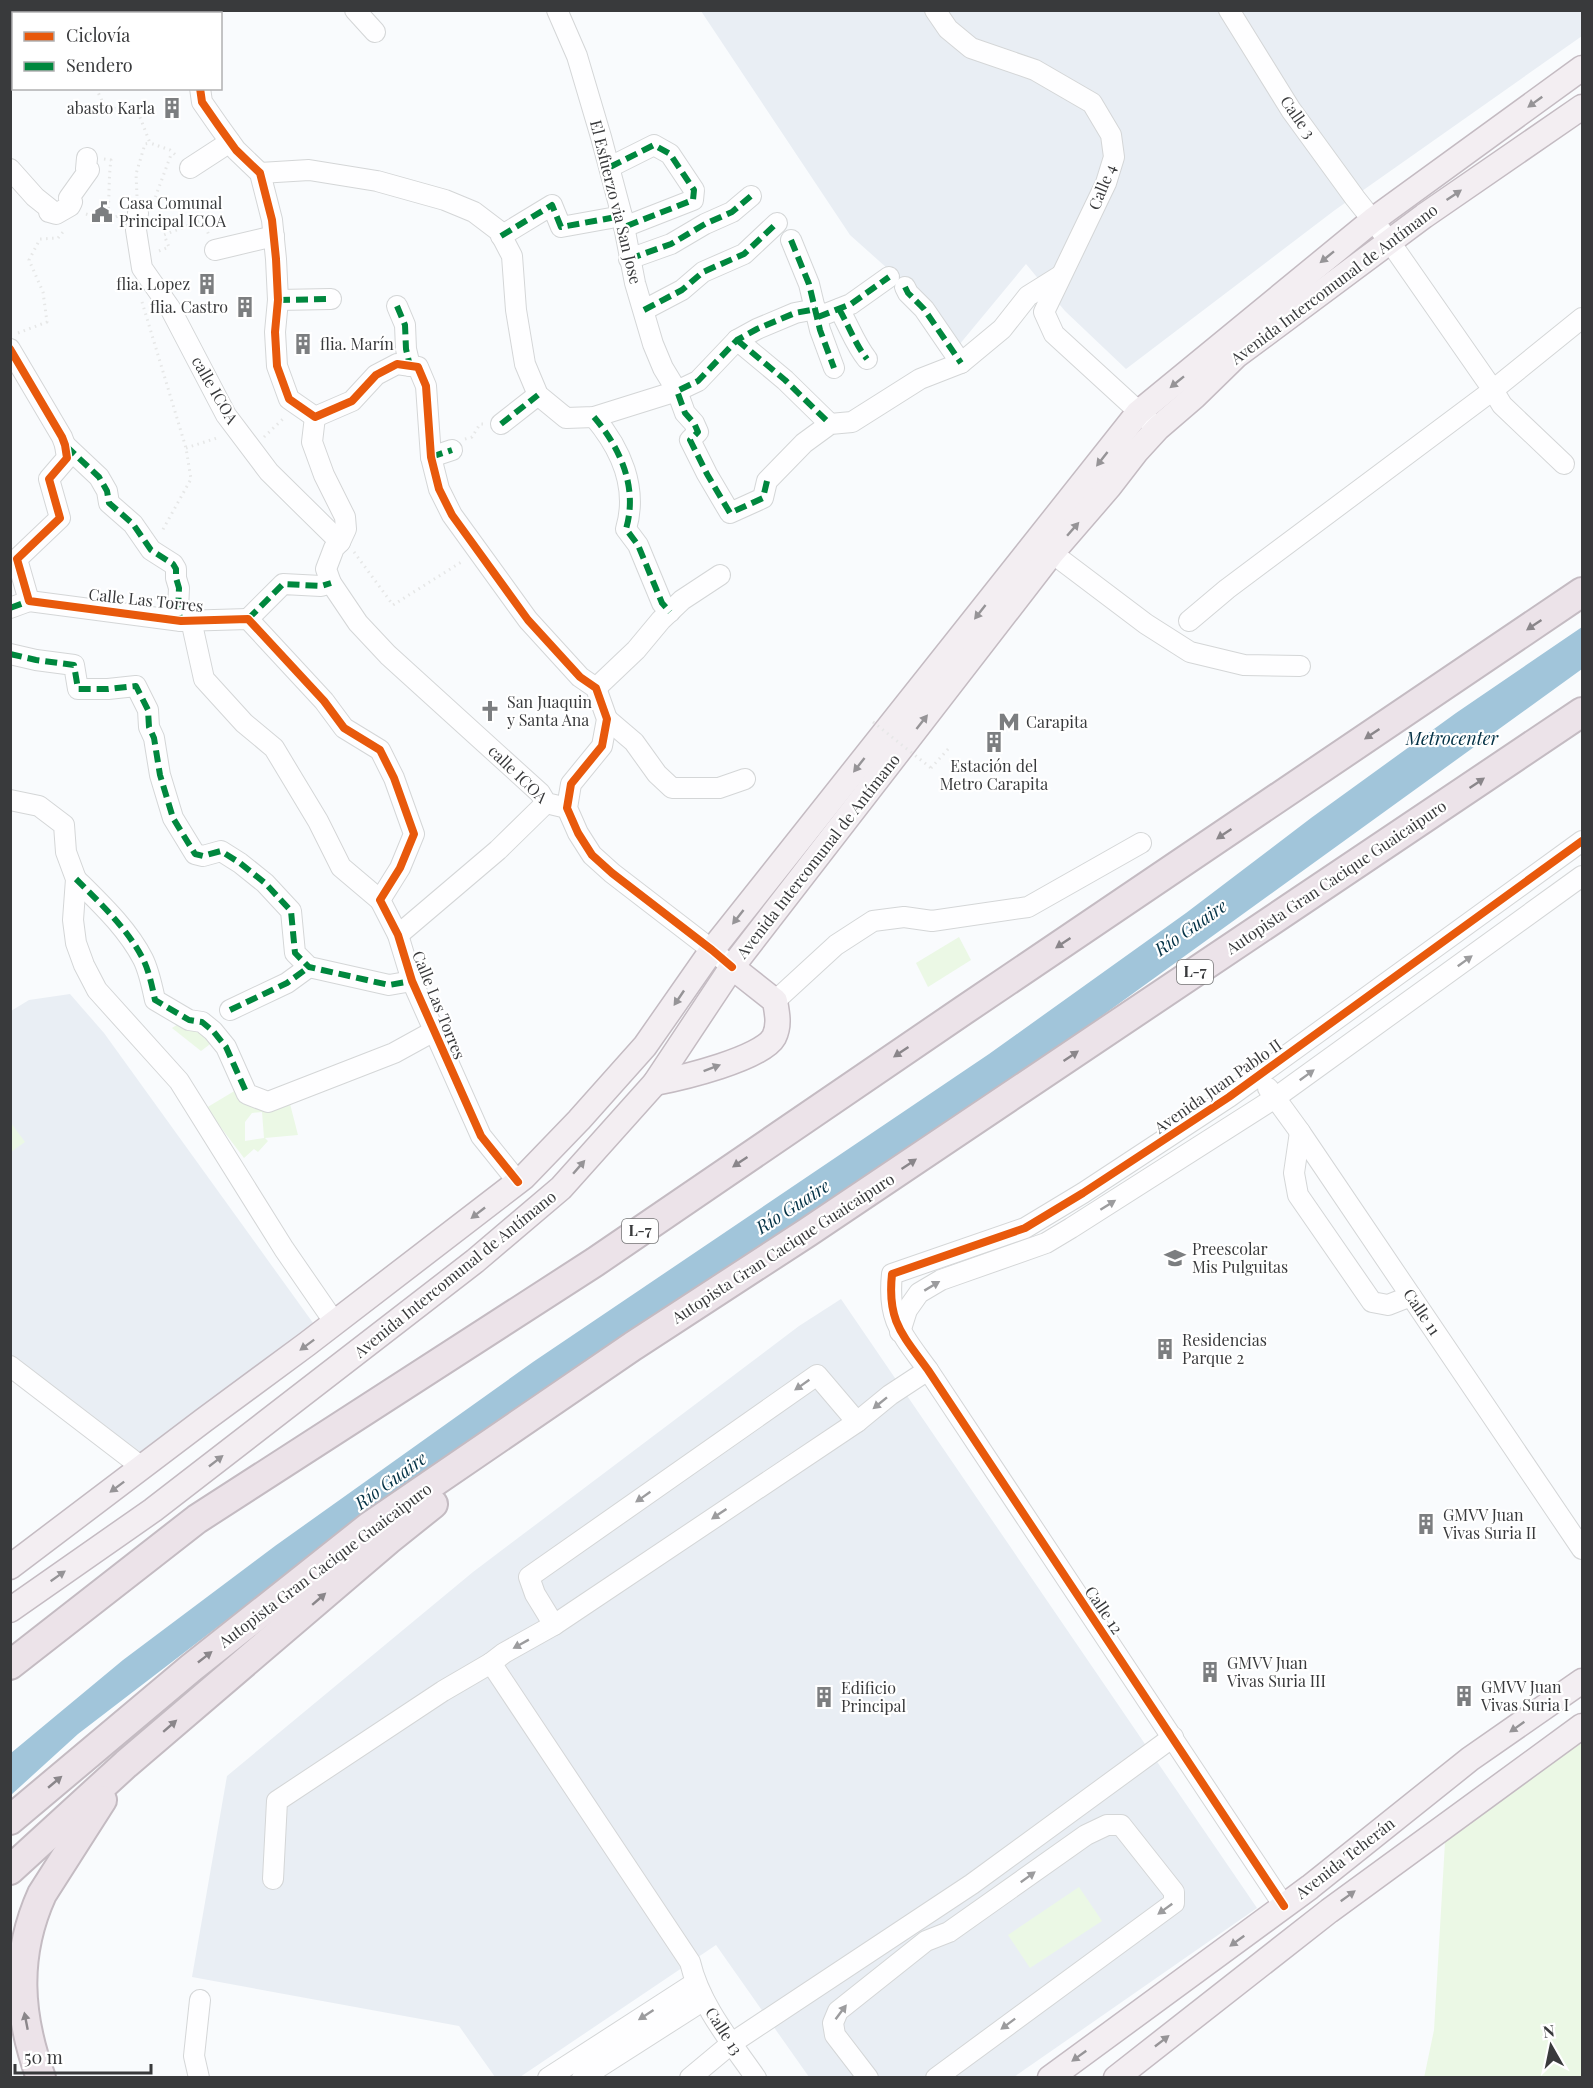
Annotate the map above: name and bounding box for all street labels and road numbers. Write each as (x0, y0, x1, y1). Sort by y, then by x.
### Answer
street label: Calle 3 (1276, 91, 1321, 142)
street label: El Esfuerzo via San Jose (586, 118, 647, 286)
street label: Calle 4 (1083, 161, 1120, 213)
street label: Avenida Intercomunal de Antímano (1225, 199, 1442, 369)
street label: calle ICOA (188, 352, 244, 428)
street label: Calle Las Torres (88, 583, 205, 616)
street label: calle ICOA (484, 740, 553, 808)
street label: Avenida Intercomunal de Antímano (730, 749, 904, 963)
street label: Autopista Gran Cacique Guaicaipuro (1221, 795, 1450, 959)
street label: Calle Las Torres (408, 947, 471, 1062)
road number: L-7 (1177, 960, 1213, 984)
street label: Avenida Juan Pablo II (1149, 1034, 1286, 1138)
street label: Autopista Gran Cacique Guaicaipuro (667, 1167, 898, 1328)
street label: Avenida Intercomunal de Antímano (349, 1185, 560, 1362)
road number: L-7 (622, 1219, 658, 1243)
street label: Calle 11 (1399, 1284, 1446, 1339)
street label: Autopista Gran Cacique Guaicaipuro (213, 1477, 436, 1652)
street label: Calle 12 (1081, 1582, 1128, 1638)
street label: Avenida Teherán (1290, 1812, 1399, 1904)
street label: Calle 13 (701, 2003, 748, 2059)

